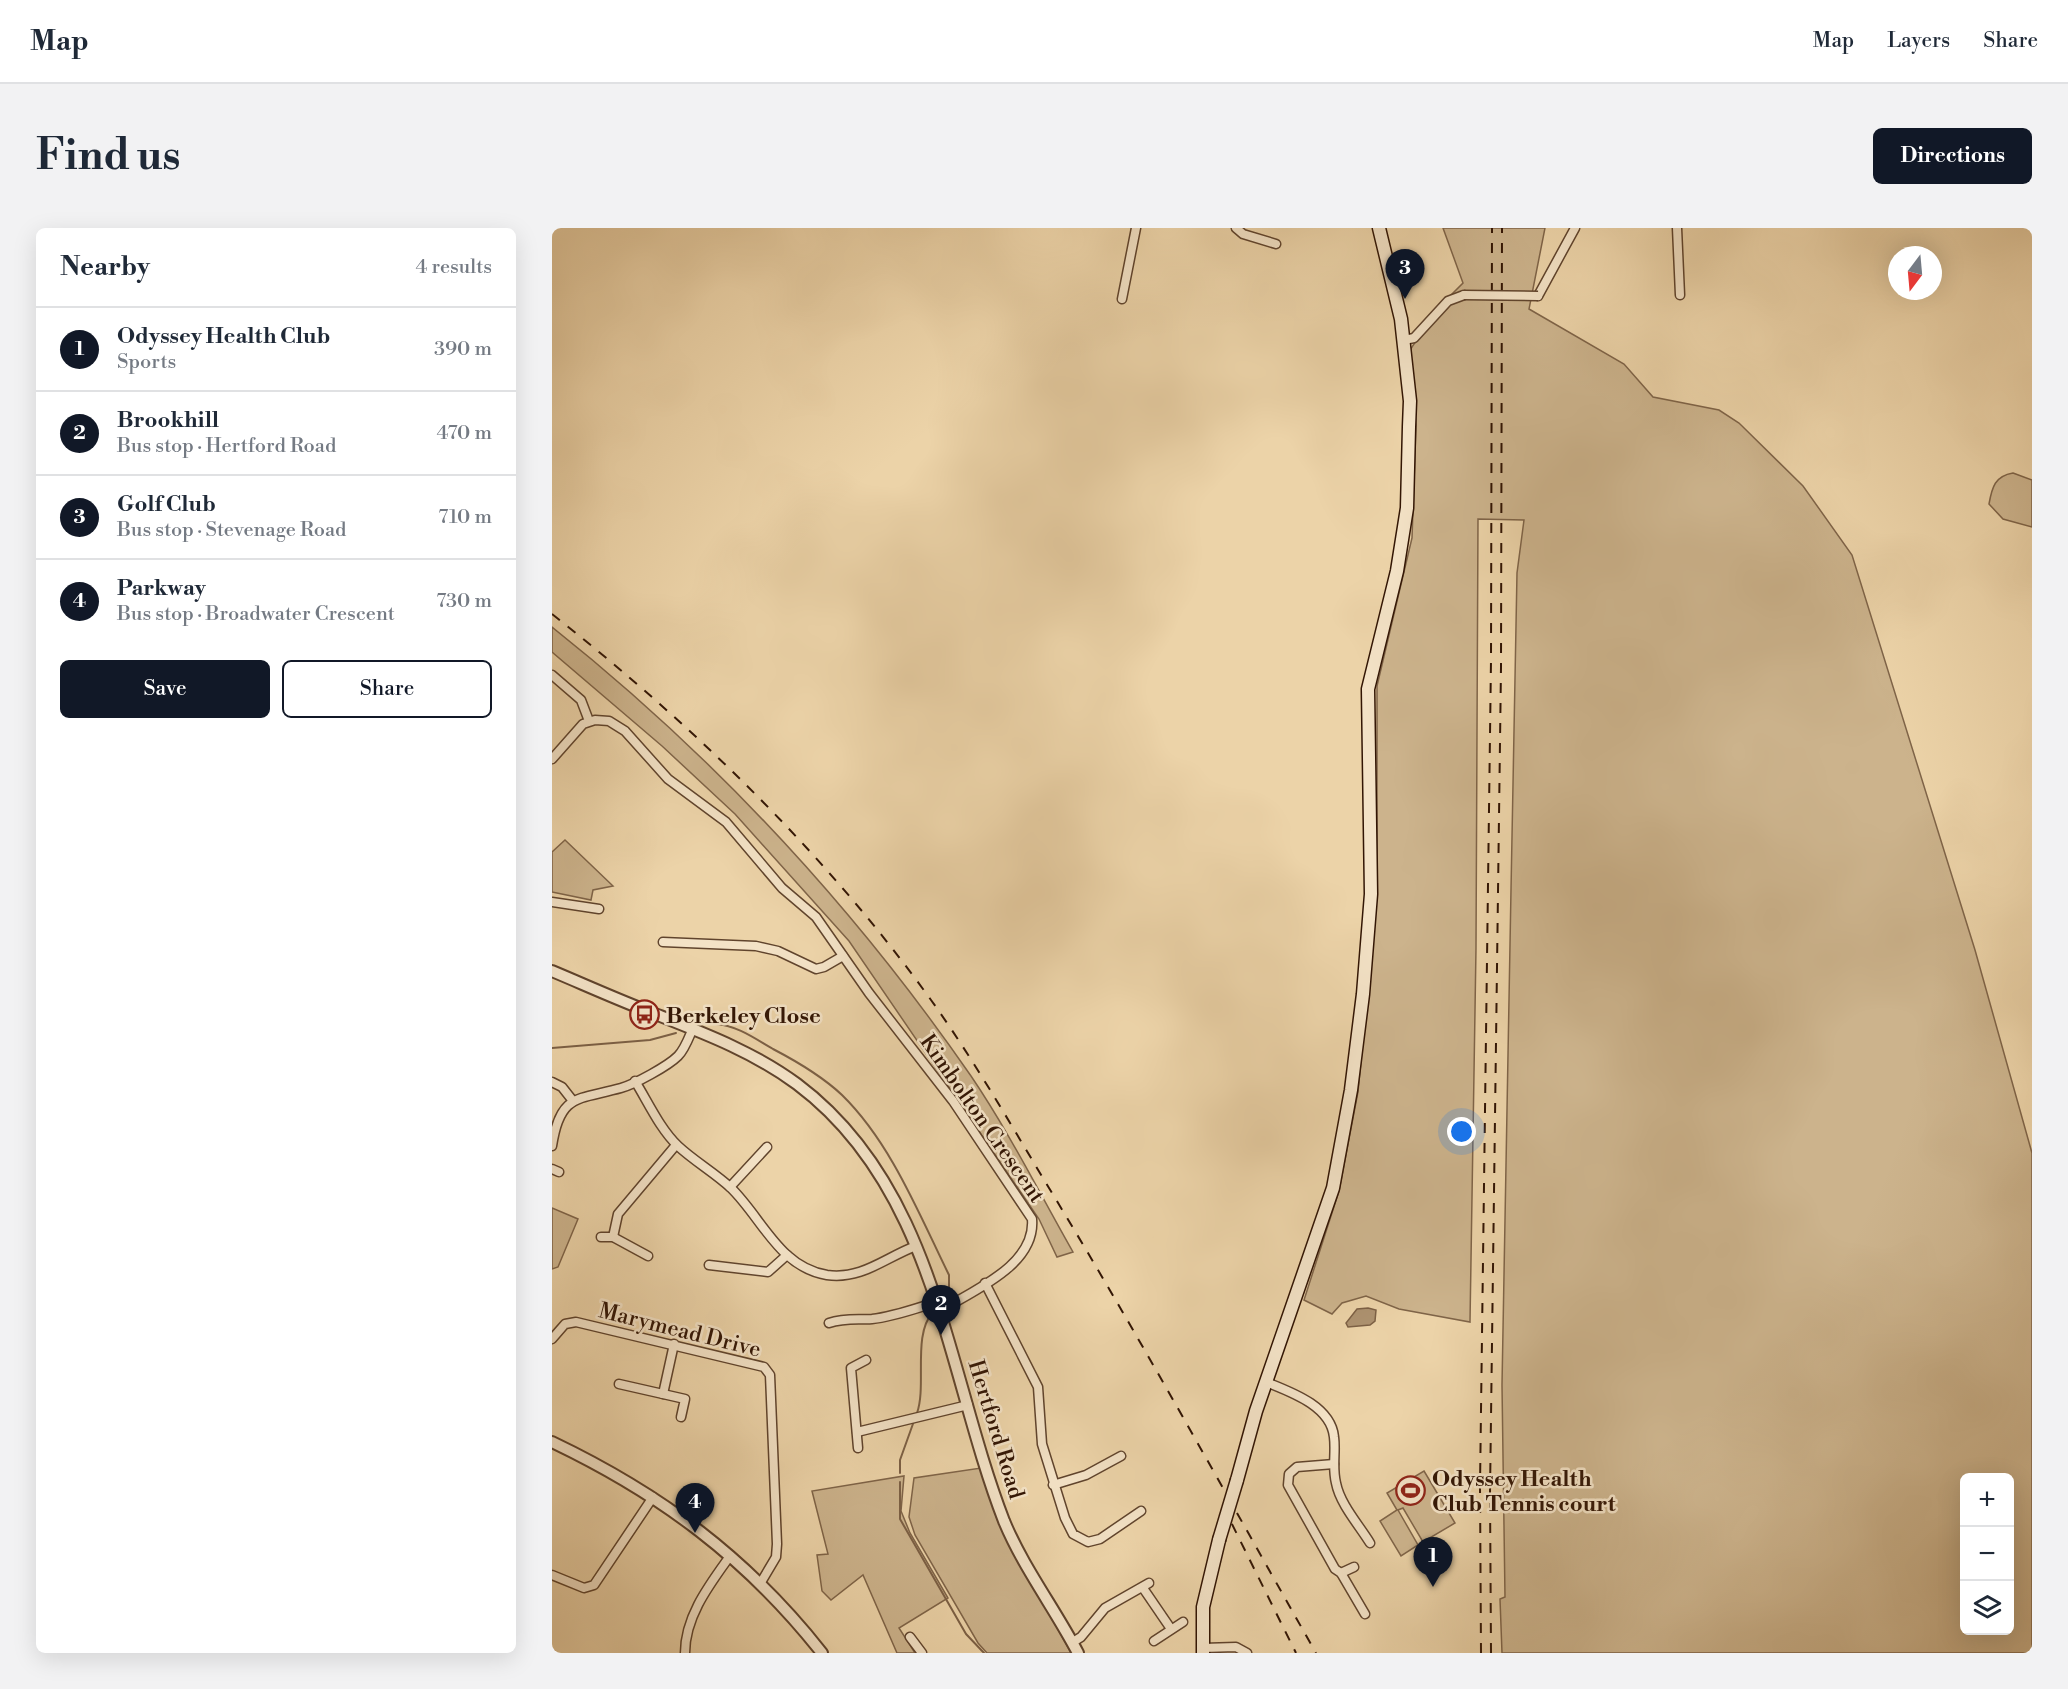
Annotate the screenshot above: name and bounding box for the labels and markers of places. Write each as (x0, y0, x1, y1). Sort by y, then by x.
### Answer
pin: 3 (1386, 250, 1424, 299)
bus stop icon: Berkeley Close (629, 999, 661, 1031)
place label: Berkeley Close (666, 1003, 821, 1030)
pin: 2 (922, 1286, 960, 1335)
place label: Odyssey Health Club Tennis court (1432, 1466, 1616, 1518)
sports icon: Odyssey Health Club Tennis court (1395, 1475, 1427, 1507)
pin: 4 (676, 1484, 714, 1533)
pin: 1 (1414, 1538, 1452, 1587)

